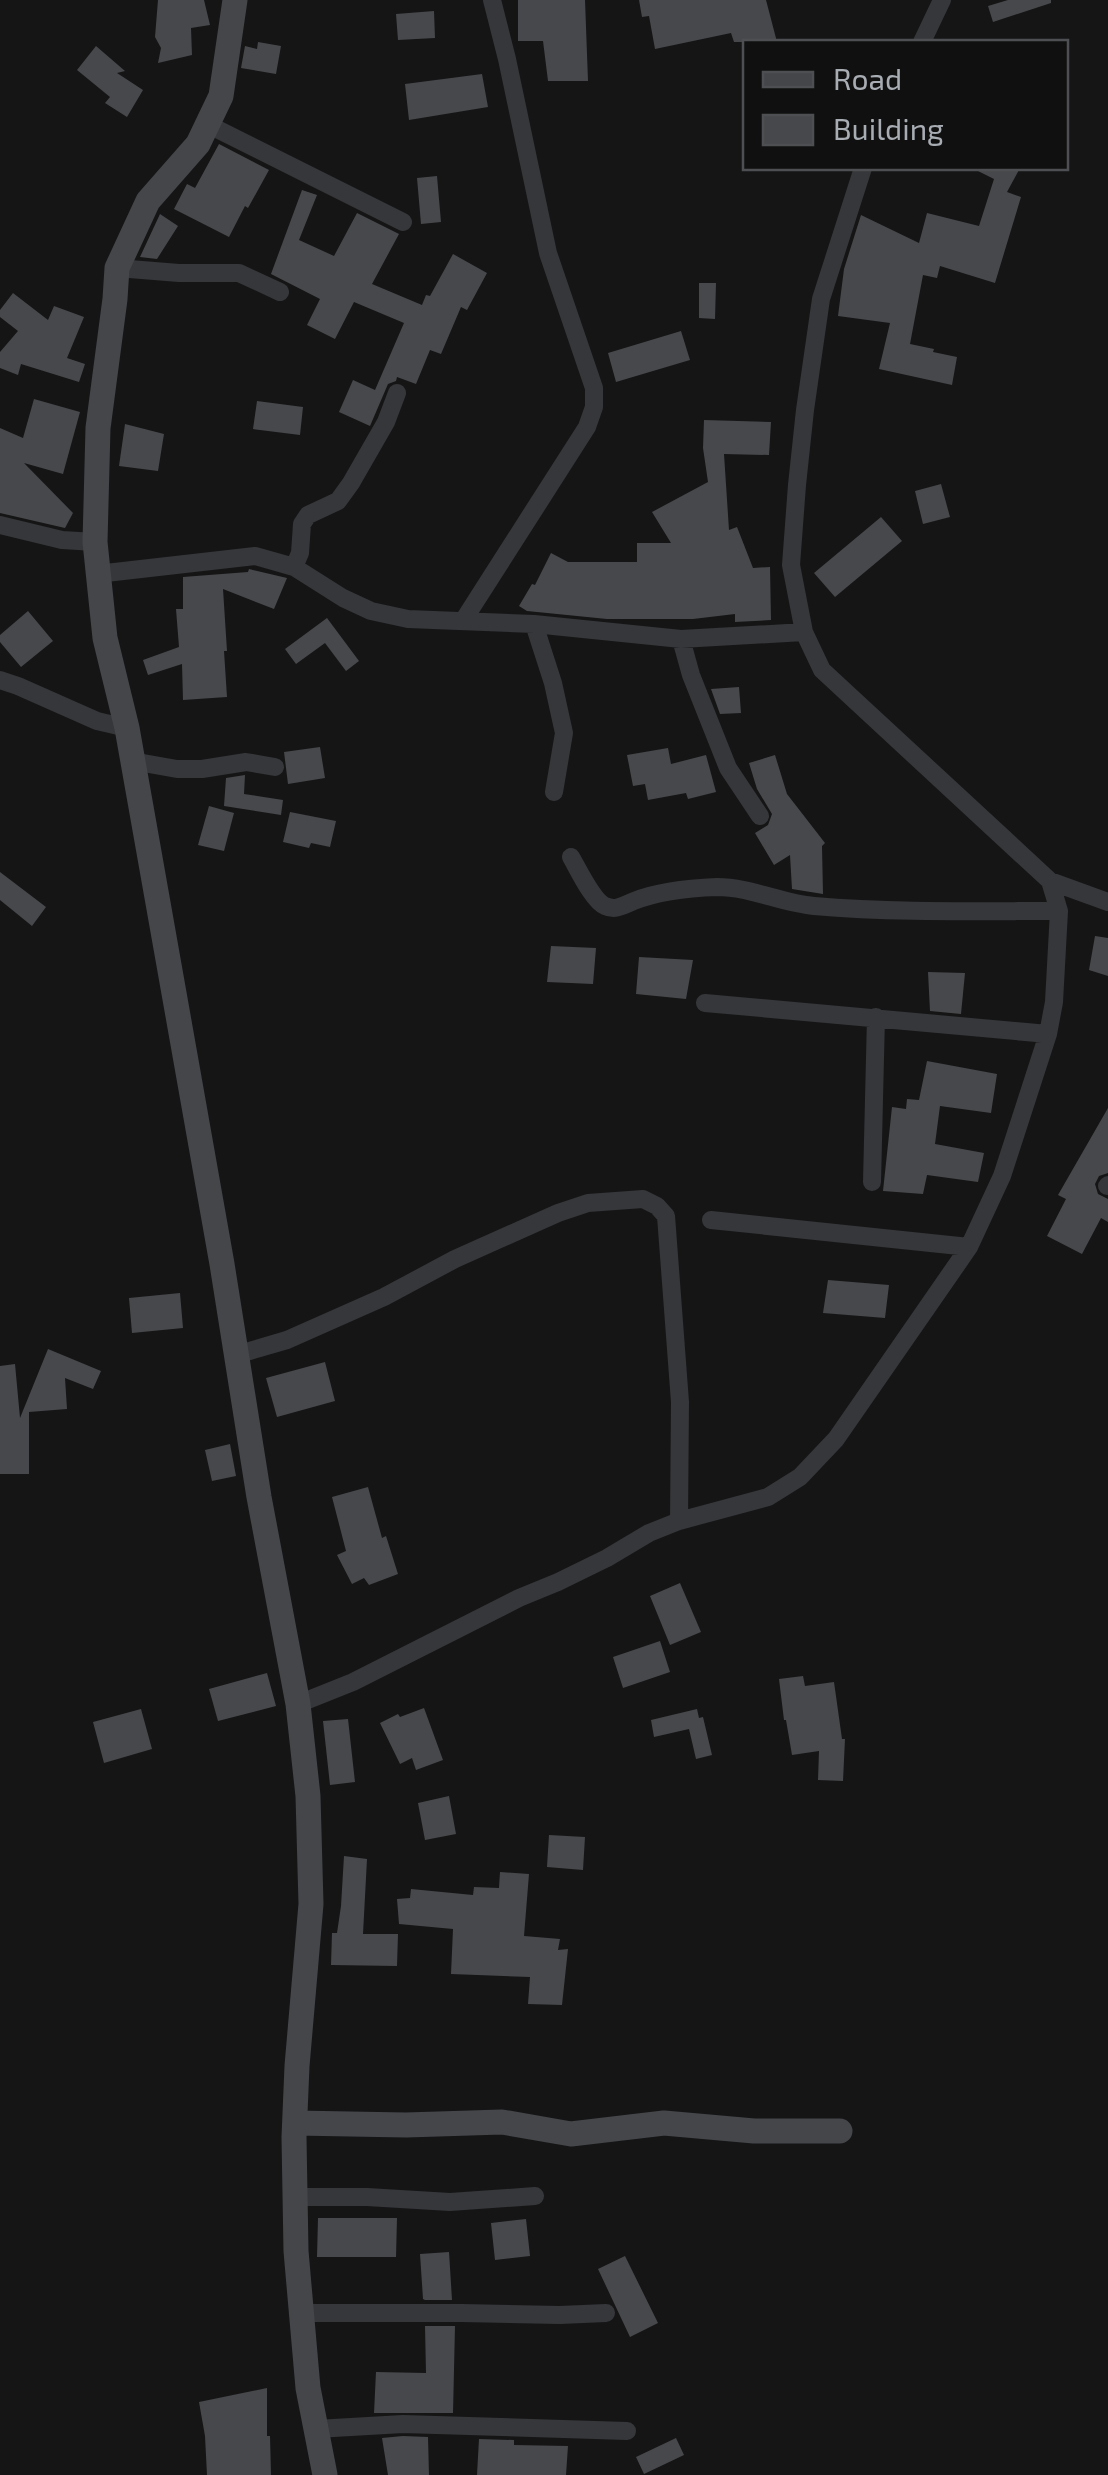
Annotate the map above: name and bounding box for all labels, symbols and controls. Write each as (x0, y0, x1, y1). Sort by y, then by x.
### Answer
legend (743, 40, 1068, 170)
text: Road (833, 60, 902, 96)
text: Building (833, 110, 944, 146)

